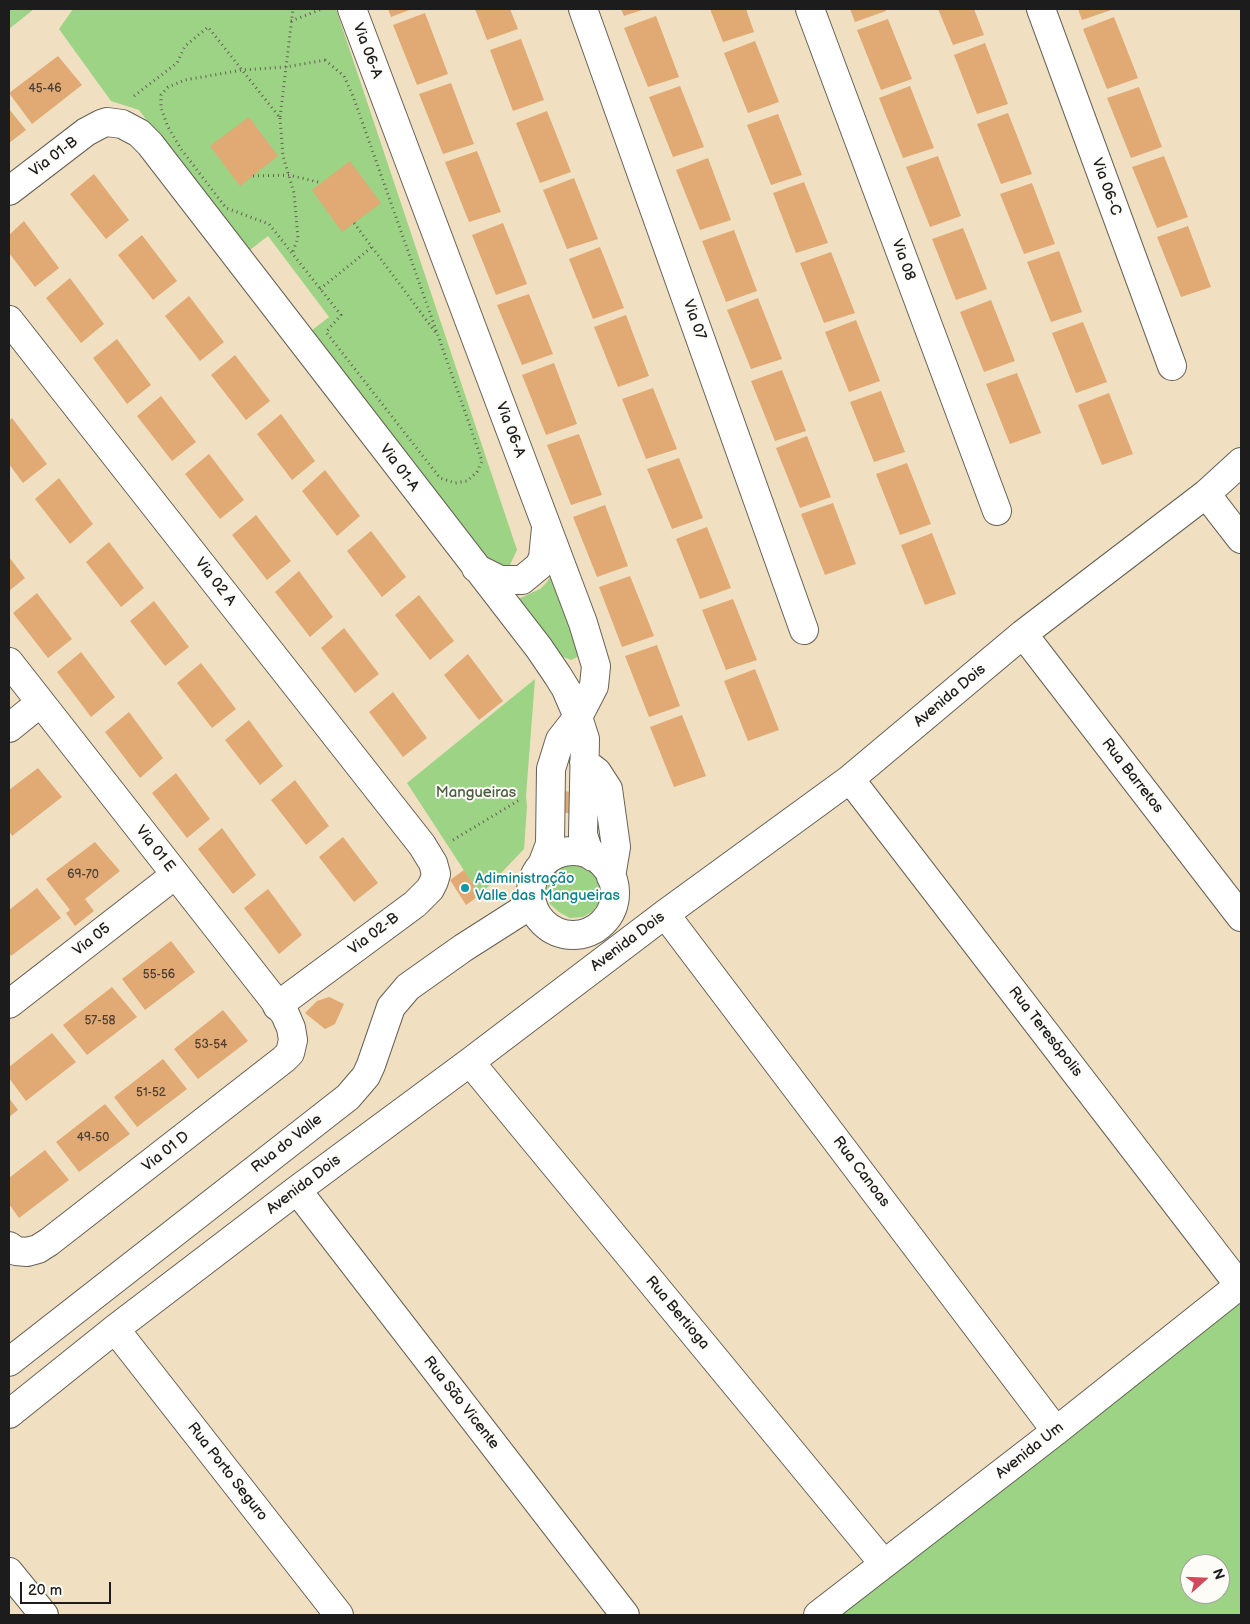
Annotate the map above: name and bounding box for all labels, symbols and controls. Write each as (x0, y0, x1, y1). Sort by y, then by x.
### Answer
street label: Via 06-A (348, 21, 386, 81)
house number: 45-46 (28, 82, 62, 96)
street label: Via 01-B (26, 133, 82, 181)
street label: Via 06-C (1087, 156, 1125, 218)
street label: Via 08 (887, 237, 919, 283)
street label: Via 07 (678, 297, 710, 343)
street label: Via 06-A (491, 400, 529, 460)
street label: Via 01-A (375, 441, 423, 495)
street label: Via 02 A (191, 554, 239, 610)
street label: Avenida Dois (911, 661, 989, 731)
street label: Rua Barretos (1097, 735, 1167, 817)
park label: Mangueiras (436, 784, 516, 802)
street label: Via 01 E (131, 822, 179, 876)
house number: 69-70 (67, 868, 99, 882)
place label: Adiministração Valle das Mangueiras (475, 870, 620, 905)
marker: Adiministração Valle das Mangueiras (459, 882, 471, 894)
street label: Avenida Dois (587, 908, 669, 976)
street label: Via 02-B (345, 909, 403, 959)
street label: Via 05 (70, 920, 114, 960)
house number: 55-56 (143, 968, 175, 982)
street label: Rua Teresópolis (1004, 983, 1086, 1081)
house number: 57-58 (84, 1014, 116, 1028)
house number: 53-54 (195, 1038, 227, 1052)
house number: 51-52 (136, 1086, 166, 1100)
street label: Rua do Valle (248, 1111, 326, 1177)
street label: Via 01 D (139, 1128, 193, 1176)
house number: 49-50 (77, 1131, 109, 1145)
street label: Rua Canoas (829, 1133, 893, 1211)
street label: Avenida Dois (263, 1151, 345, 1219)
street label: Rua Bertioga (641, 1273, 713, 1353)
street label: Rua São Vicente (419, 1353, 503, 1453)
street label: Rua Porto Seguro (183, 1419, 271, 1525)
street label: Avenida Um (992, 1419, 1068, 1483)
north arrow (1180, 1554, 1230, 1604)
text: N (1209, 1566, 1228, 1582)
scale bar (22, 1572, 114, 1604)
text: 20 m (28, 1581, 62, 1600)

